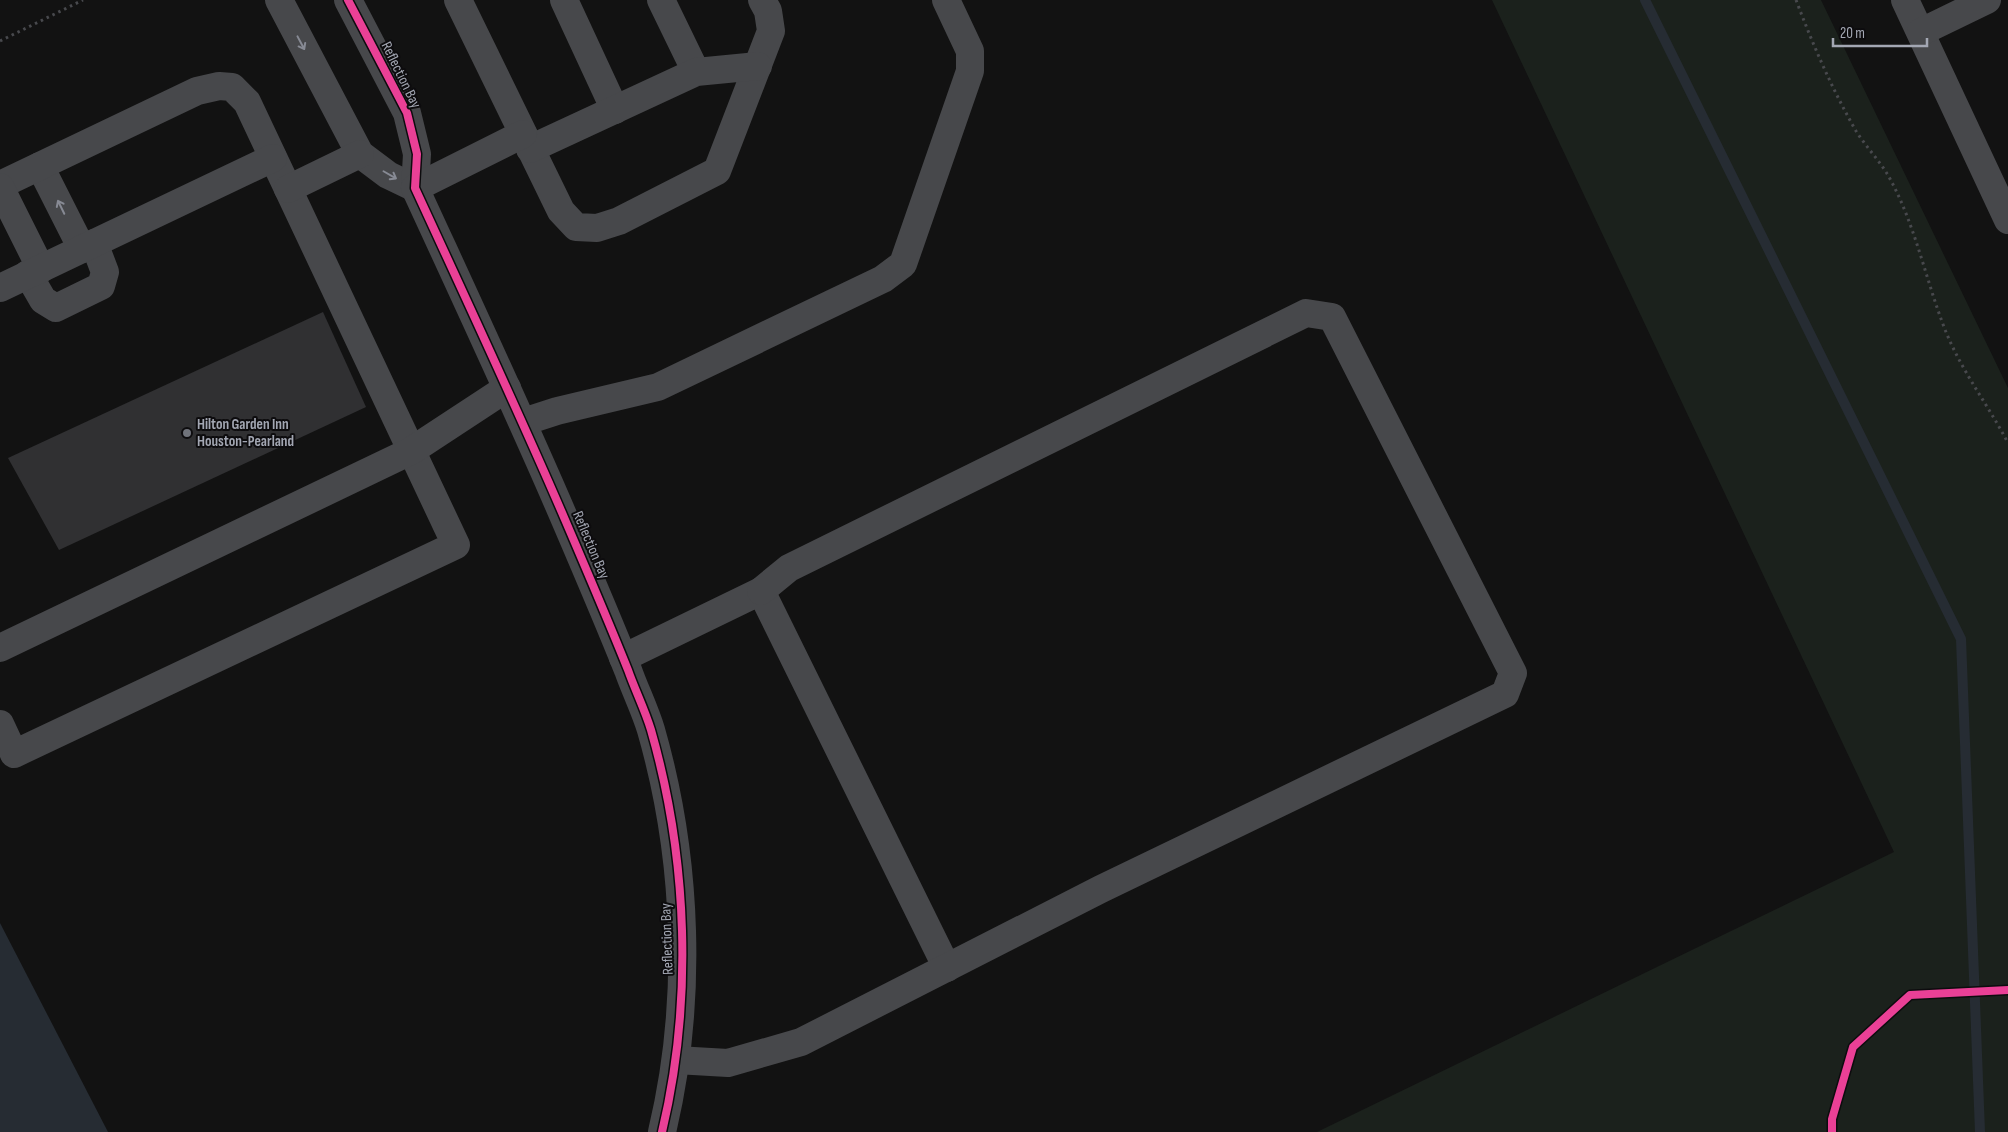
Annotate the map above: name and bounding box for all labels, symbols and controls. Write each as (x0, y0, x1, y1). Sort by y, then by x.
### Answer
scale bar (1833, 15, 1927, 47)
text: 20 m (1840, 24, 1865, 43)
one-way arrow (297, 35, 306, 50)
street label: Reflection Bay (377, 39, 425, 112)
one-way arrow (383, 171, 397, 181)
one-way arrow (56, 200, 65, 215)
place label: Hilton Garden Inn Houston-Pearland (197, 415, 294, 451)
marker: Hilton Garden Inn Houston-Pearland (181, 427, 193, 439)
street label: Reflection Bay (568, 508, 614, 582)
street label: Reflection Bay (656, 903, 678, 975)

